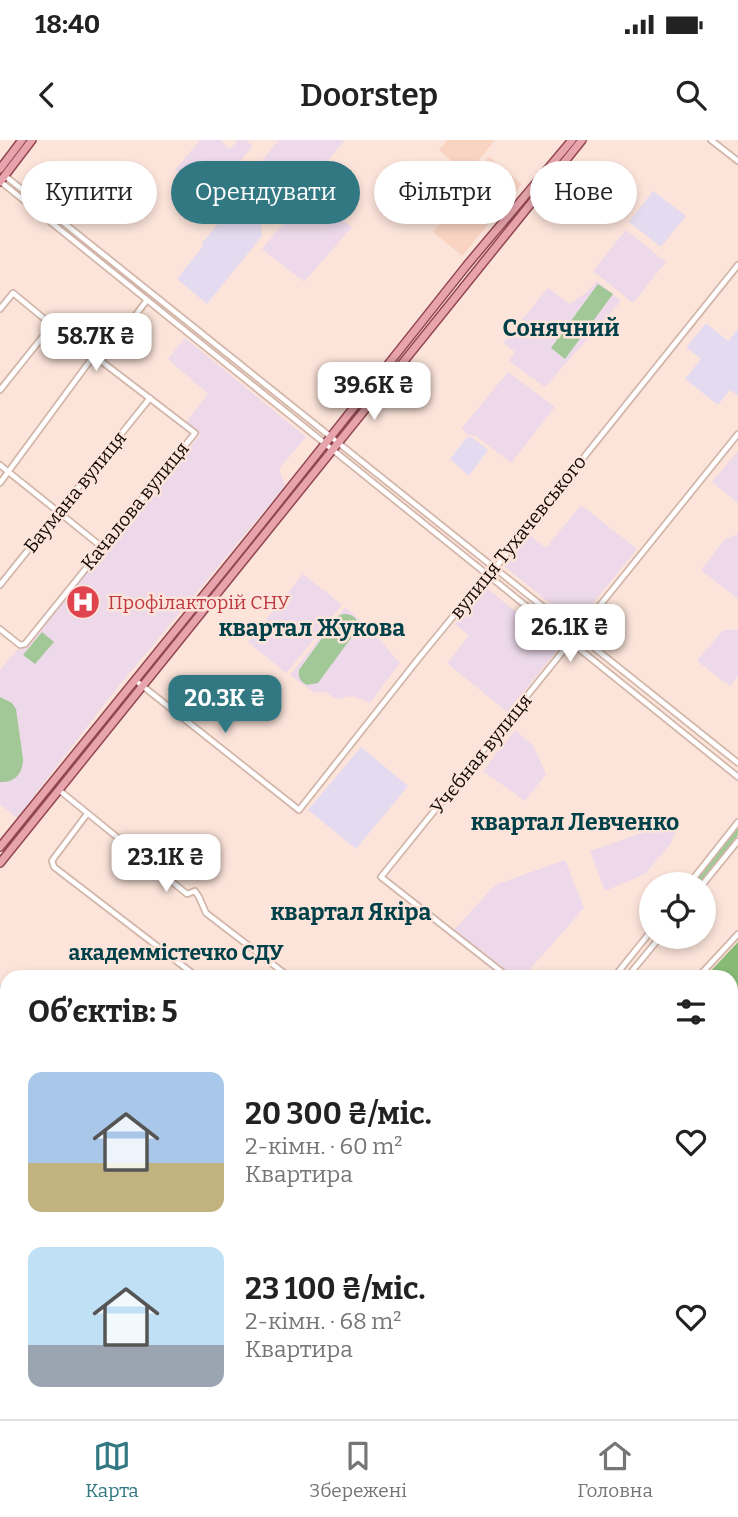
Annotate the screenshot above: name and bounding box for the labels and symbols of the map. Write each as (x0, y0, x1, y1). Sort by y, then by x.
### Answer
pin: 58.7K ₴ (31, 314, 161, 373)
district label: Сонячний (503, 314, 619, 342)
pin: 39.6K ₴ (309, 362, 439, 422)
street label: Баумана вулиця (19, 427, 131, 557)
street label: Качалова вулиця (76, 437, 194, 575)
street label: вулиця Тухачевського (445, 451, 591, 623)
hospital icon: Профілакторій СНУ (64, 583, 102, 621)
place label: Профілакторій СНУ (108, 591, 290, 614)
pin: 26.1K ₴ (505, 604, 635, 664)
district label: квартал Жукова (219, 614, 405, 642)
pin: 20.3K ₴ (160, 676, 290, 735)
street label: Учєбная вулиця (426, 689, 536, 819)
district label: квартал Левченко (471, 808, 679, 836)
pin: 23.1K ₴ (101, 834, 231, 894)
district label: квартал Якіра (271, 898, 432, 926)
district label: академмістечко СДУ (68, 940, 284, 966)

